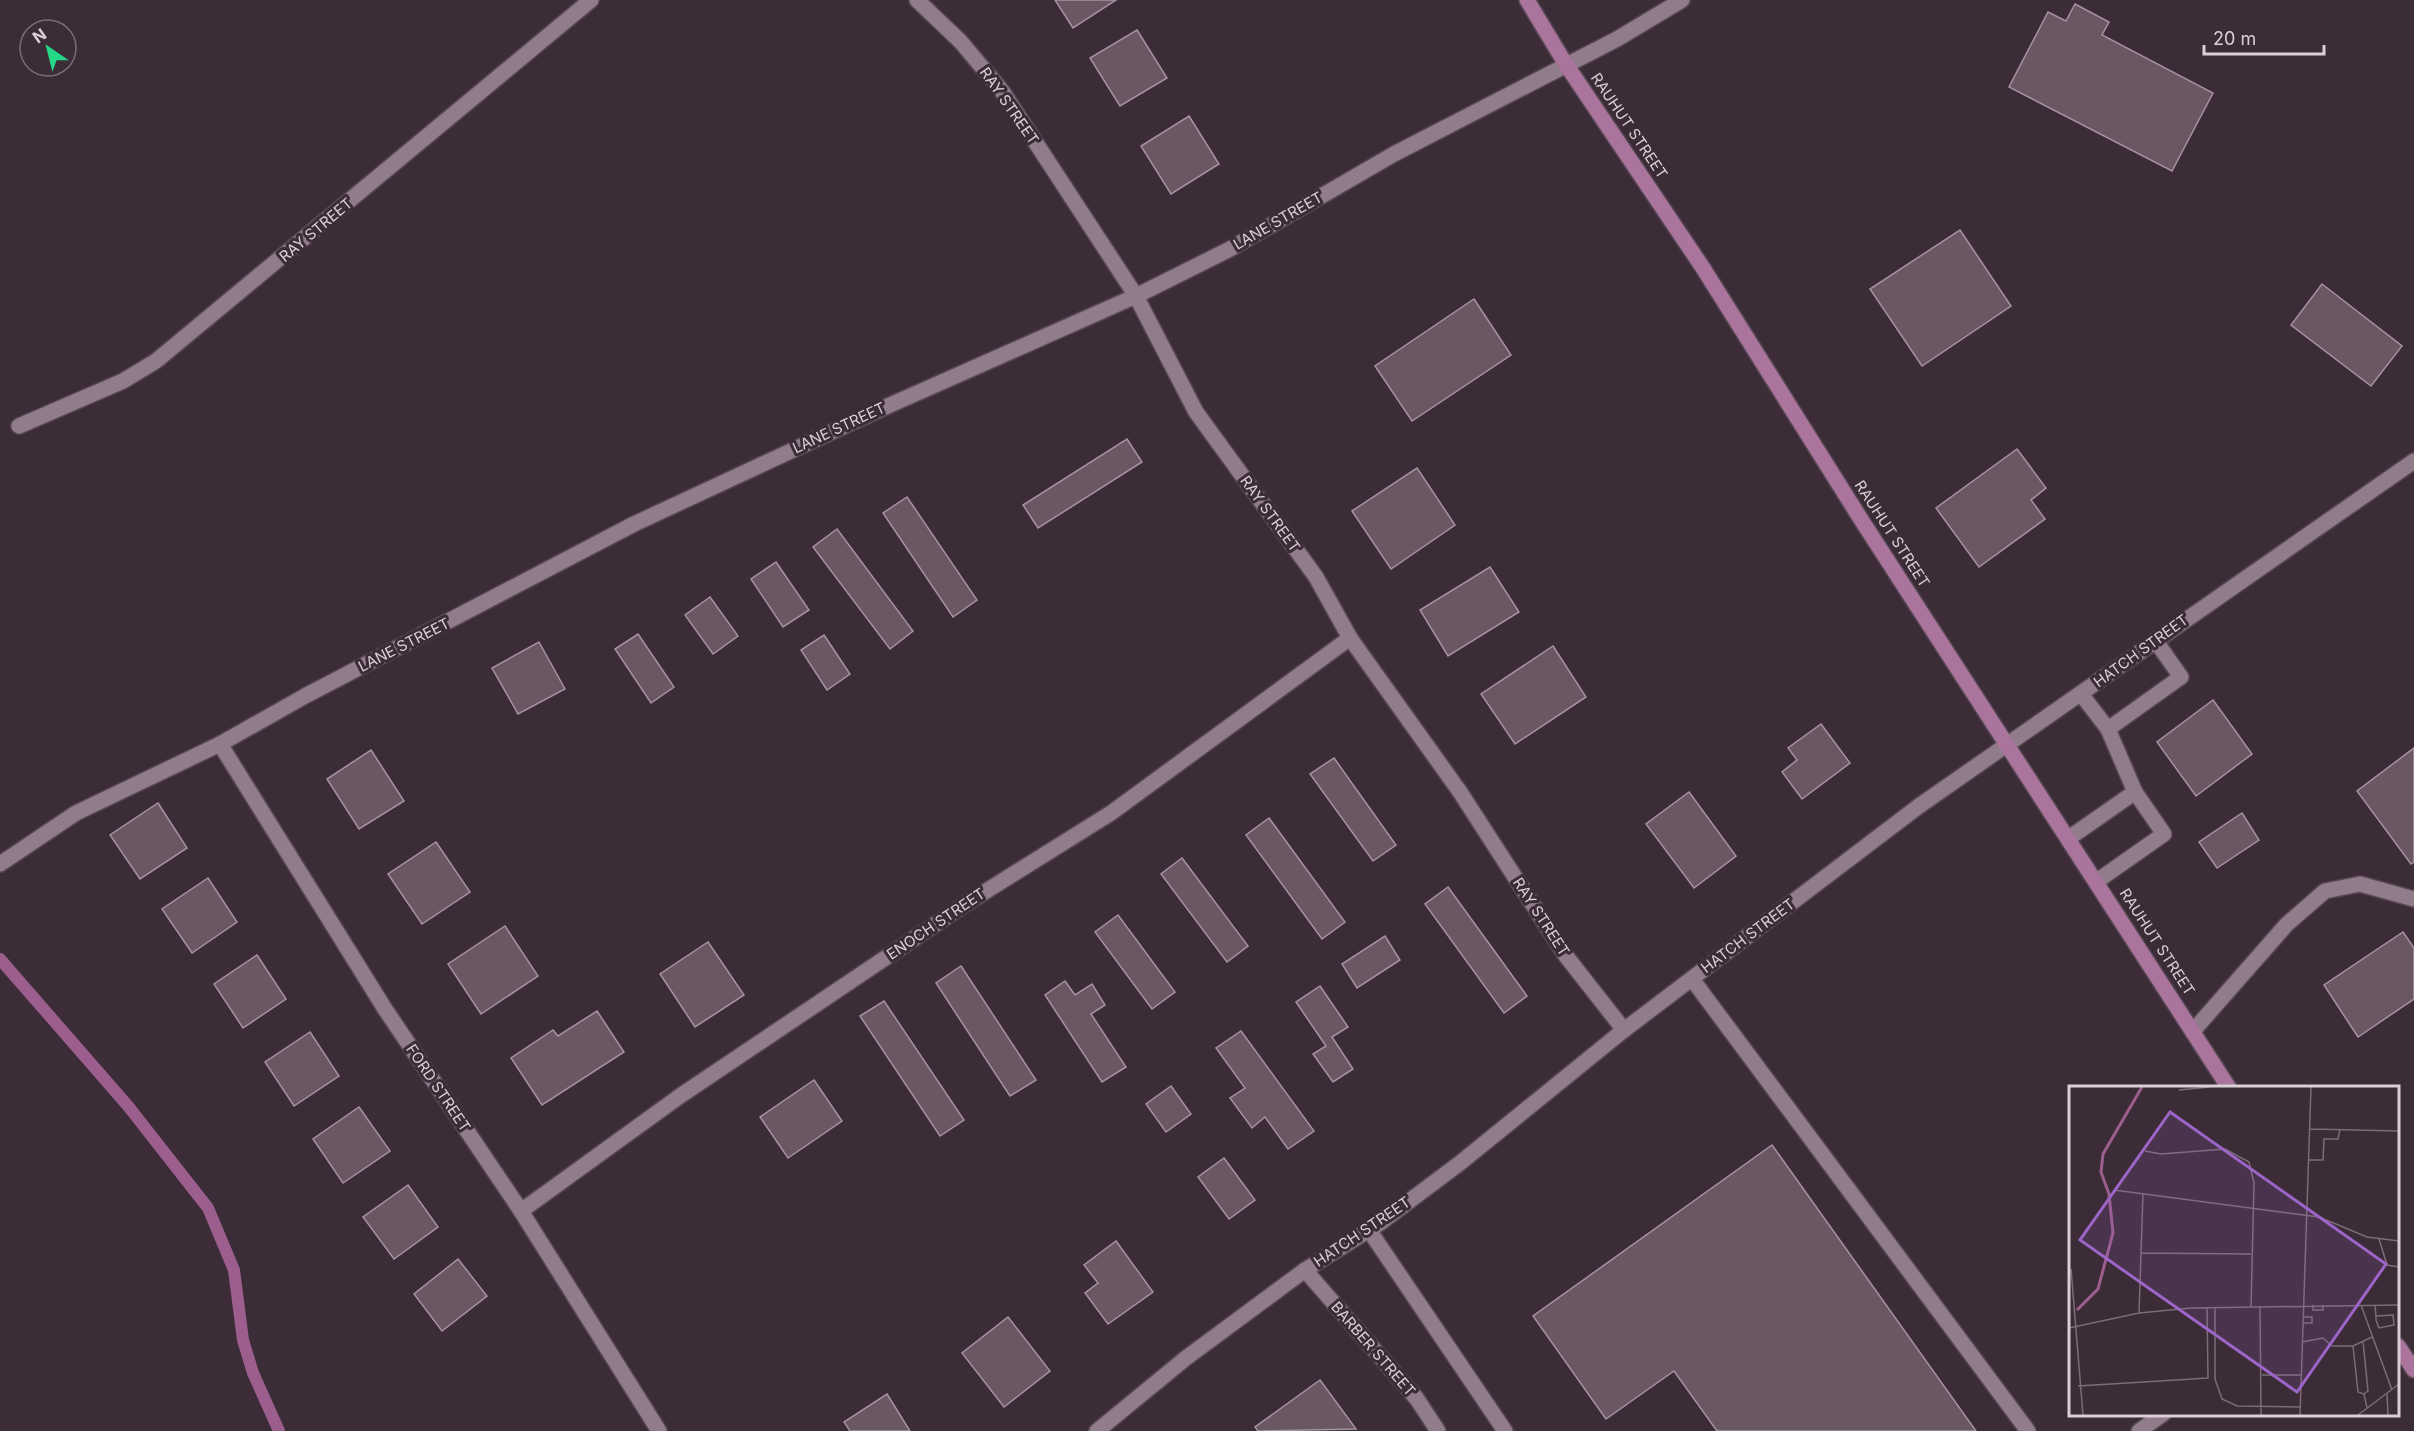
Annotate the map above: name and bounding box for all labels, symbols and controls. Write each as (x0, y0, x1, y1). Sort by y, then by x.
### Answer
north arrow (18, 18, 78, 78)
scale bar (2204, 18, 2324, 56)
text: N (29, 24, 50, 47)
text: 20 m (2213, 28, 2256, 49)
street label: RAY STREET (976, 63, 1043, 148)
street label: RAUHUT STREET (1587, 69, 1672, 182)
street label: LANE STREET (1230, 187, 1326, 254)
street label: RAY STREET (275, 193, 356, 266)
street label: LANE STREET (789, 398, 888, 457)
street label: RAY STREET (1236, 472, 1305, 556)
street label: RAUHUT STREET (1851, 477, 1934, 591)
street label: HATCH STREET (2090, 610, 2192, 691)
street label: LANE STREET (355, 613, 453, 676)
street label: RAY STREET (1509, 874, 1574, 960)
street label: ENOCH STREET (883, 884, 989, 964)
street label: RAUHUT STREET (2116, 885, 2199, 999)
street label: HATCH STREET (1697, 894, 1798, 977)
street label: FORD STREET (402, 1040, 475, 1135)
inset map (2069, 1086, 2399, 1416)
street label: HATCH STREET (1310, 1192, 1414, 1271)
street label: BARBER STREET (1327, 1297, 1420, 1400)

